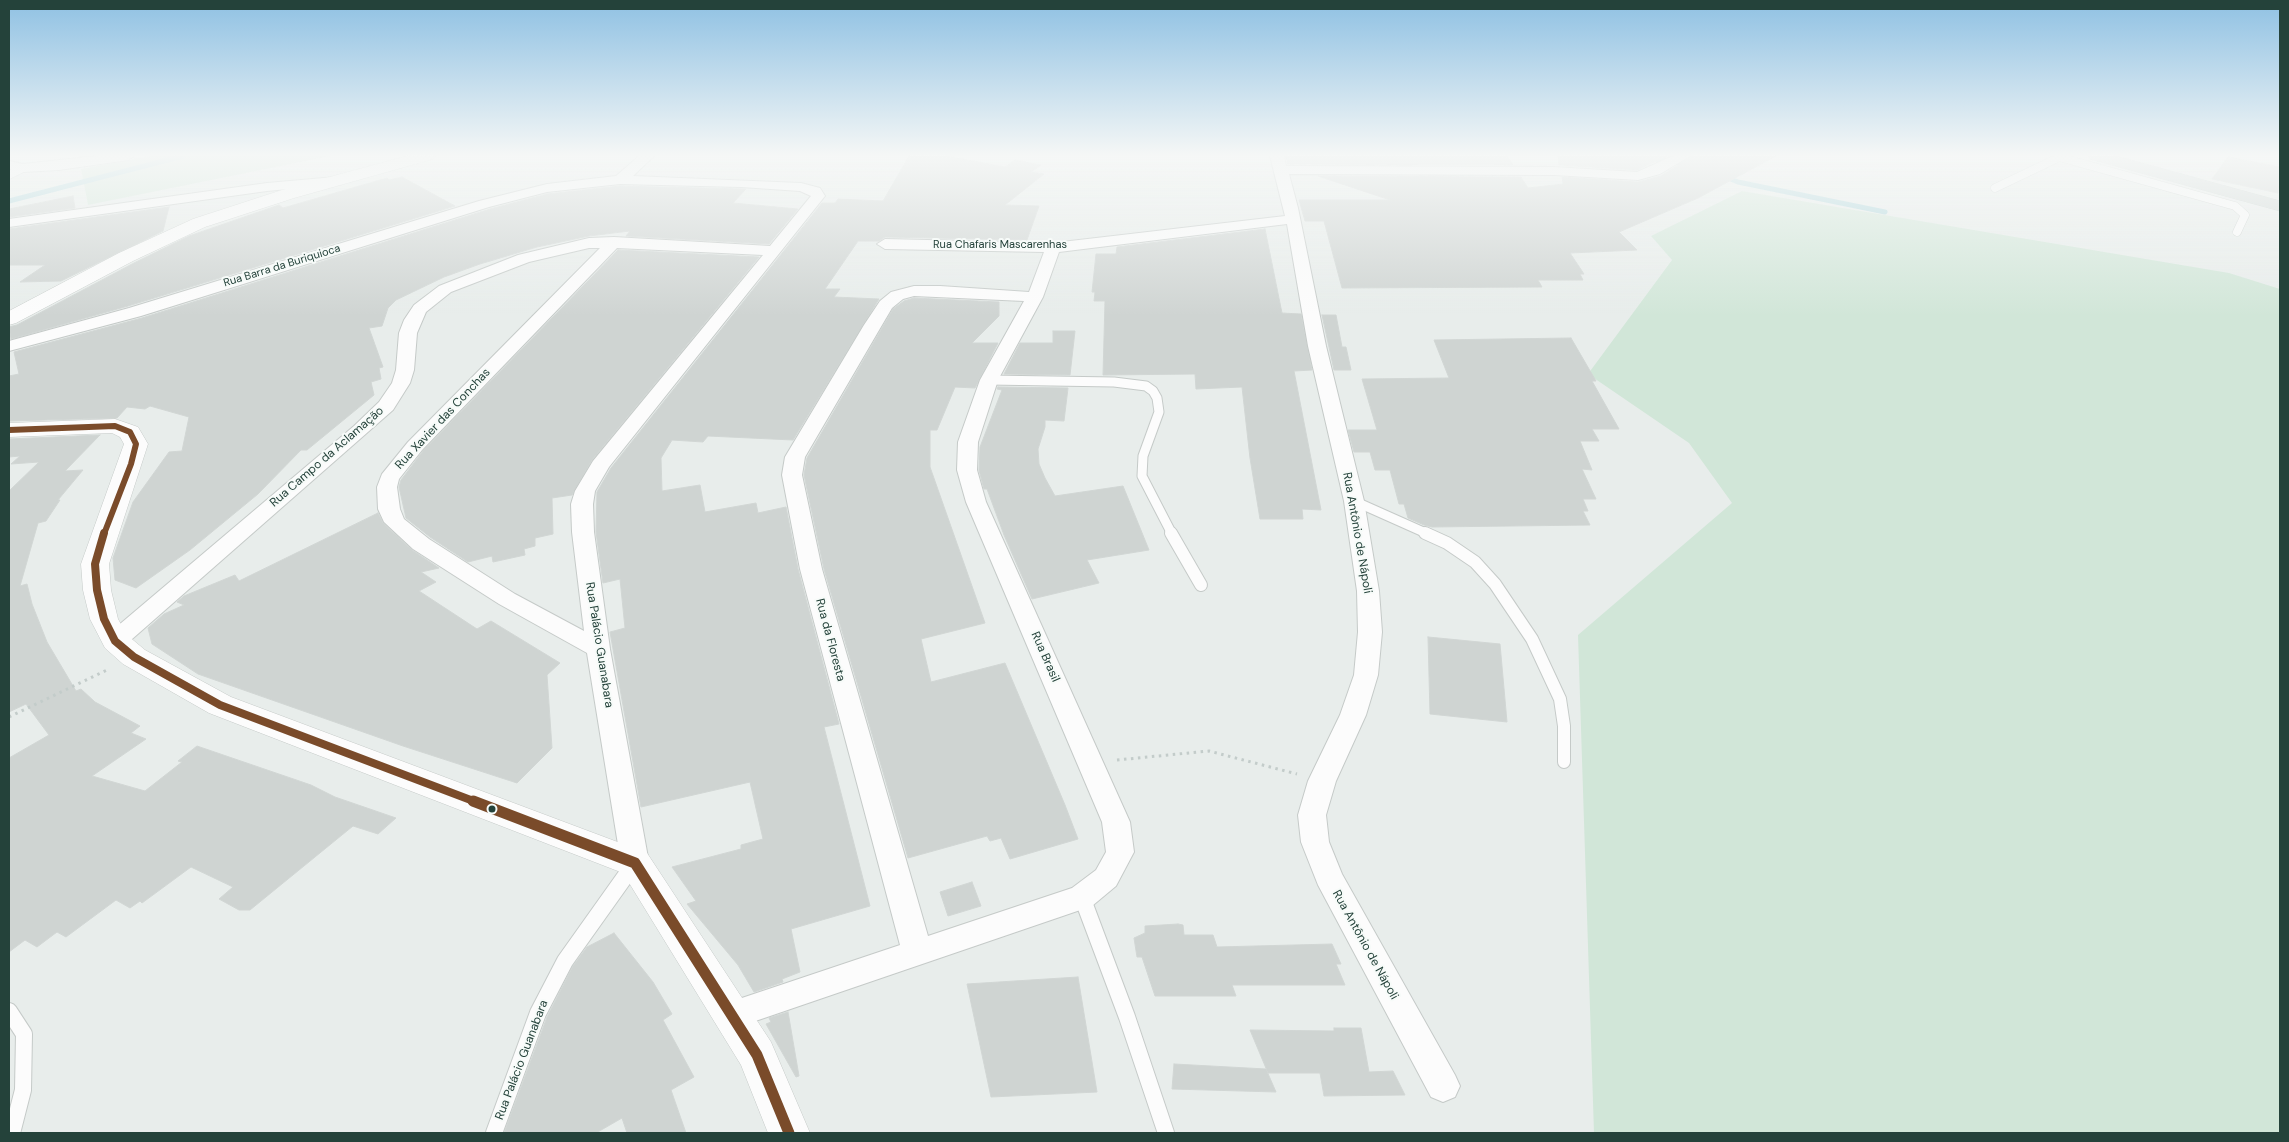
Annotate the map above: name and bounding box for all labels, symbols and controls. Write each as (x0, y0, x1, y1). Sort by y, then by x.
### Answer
street label: Rua Chafaris Mascarenhas (933, 238, 1067, 252)
street label: Rua Barra da Buriquioca (222, 242, 342, 290)
street label: Rua Xavier das Conchas (392, 366, 494, 472)
street label: Rua Campo da Aclamação (267, 404, 387, 510)
street label: Rua Antônio de Nápoli (1339, 471, 1375, 595)
street label: Rua Palácio Guanabara (582, 581, 616, 709)
street label: Rua da Floresta (812, 597, 848, 683)
street label: Rua Brasil (1028, 630, 1062, 684)
unlabelled marker (487, 804, 497, 814)
street label: Rua Antônio de Nápoli (1329, 888, 1401, 1002)
street label: Rua Palácio Guanabara (493, 998, 551, 1122)

